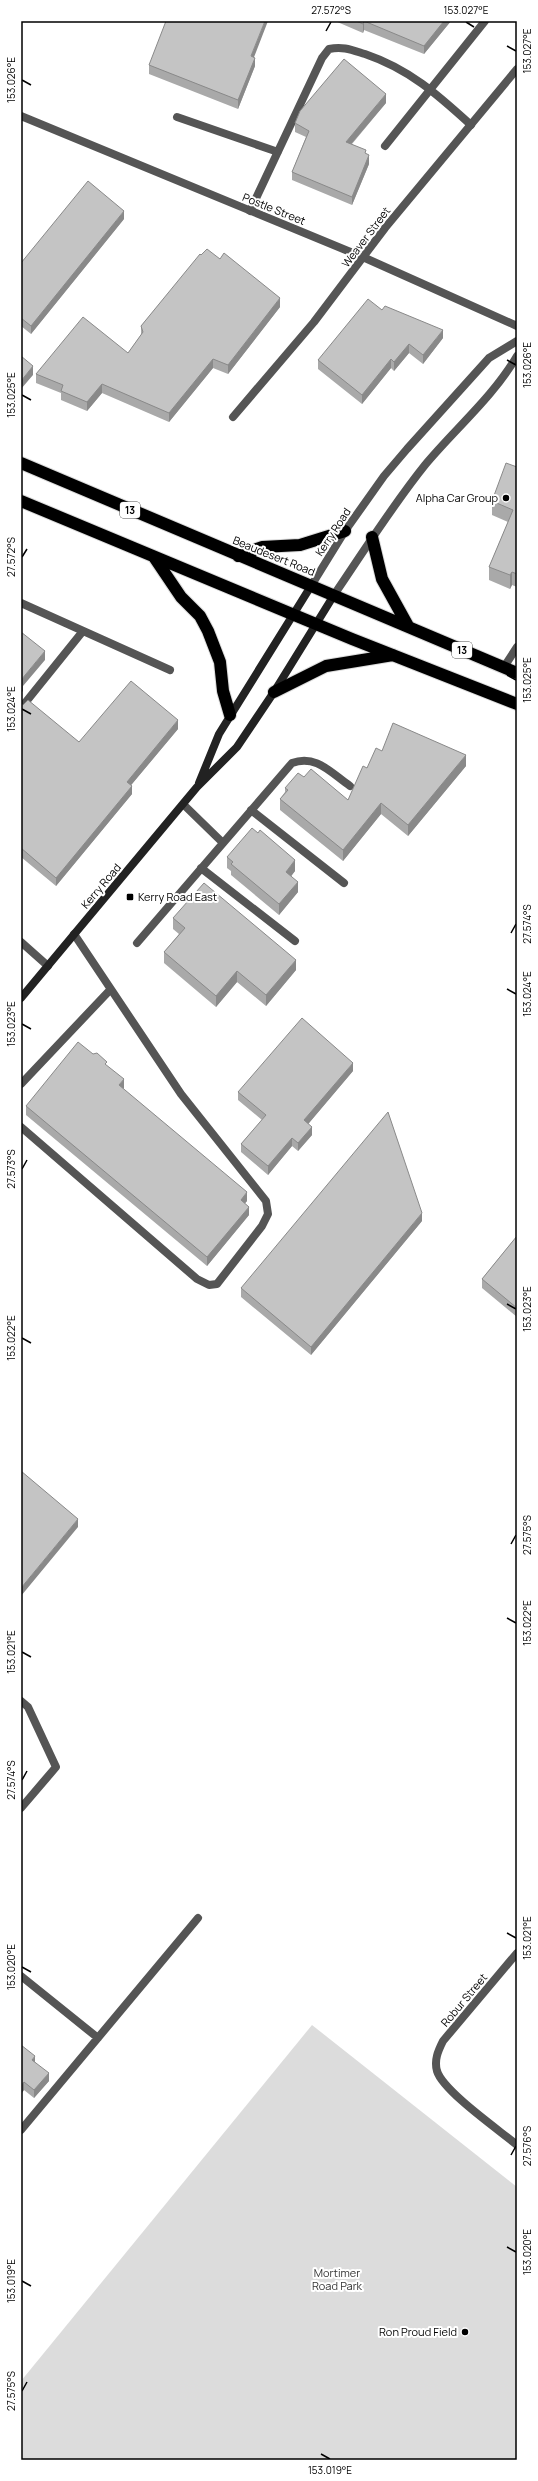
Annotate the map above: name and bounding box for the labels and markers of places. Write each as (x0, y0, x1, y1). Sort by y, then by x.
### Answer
place label: Alpha Car Group (416, 490, 498, 505)
marker: Alpha Car Group (501, 493, 511, 503)
place label: Kerry Road East (138, 889, 217, 904)
marker: Kerry Road East (125, 892, 135, 902)
place label: Ron Proud Field (379, 2324, 457, 2339)
marker: Ron Proud Field (460, 2327, 470, 2337)

